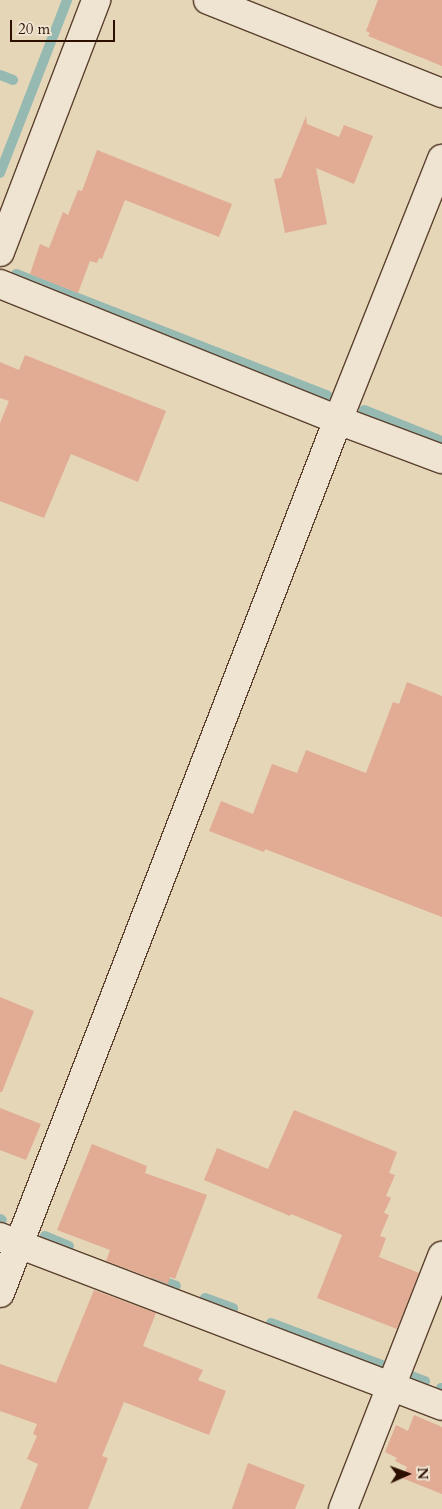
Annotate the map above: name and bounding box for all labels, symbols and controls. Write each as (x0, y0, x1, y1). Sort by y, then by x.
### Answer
scale bar (12, 10, 118, 42)
text: 20 m (18, 19, 50, 39)
north arrow (382, 1449, 432, 1499)
text: N (413, 1467, 432, 1480)

